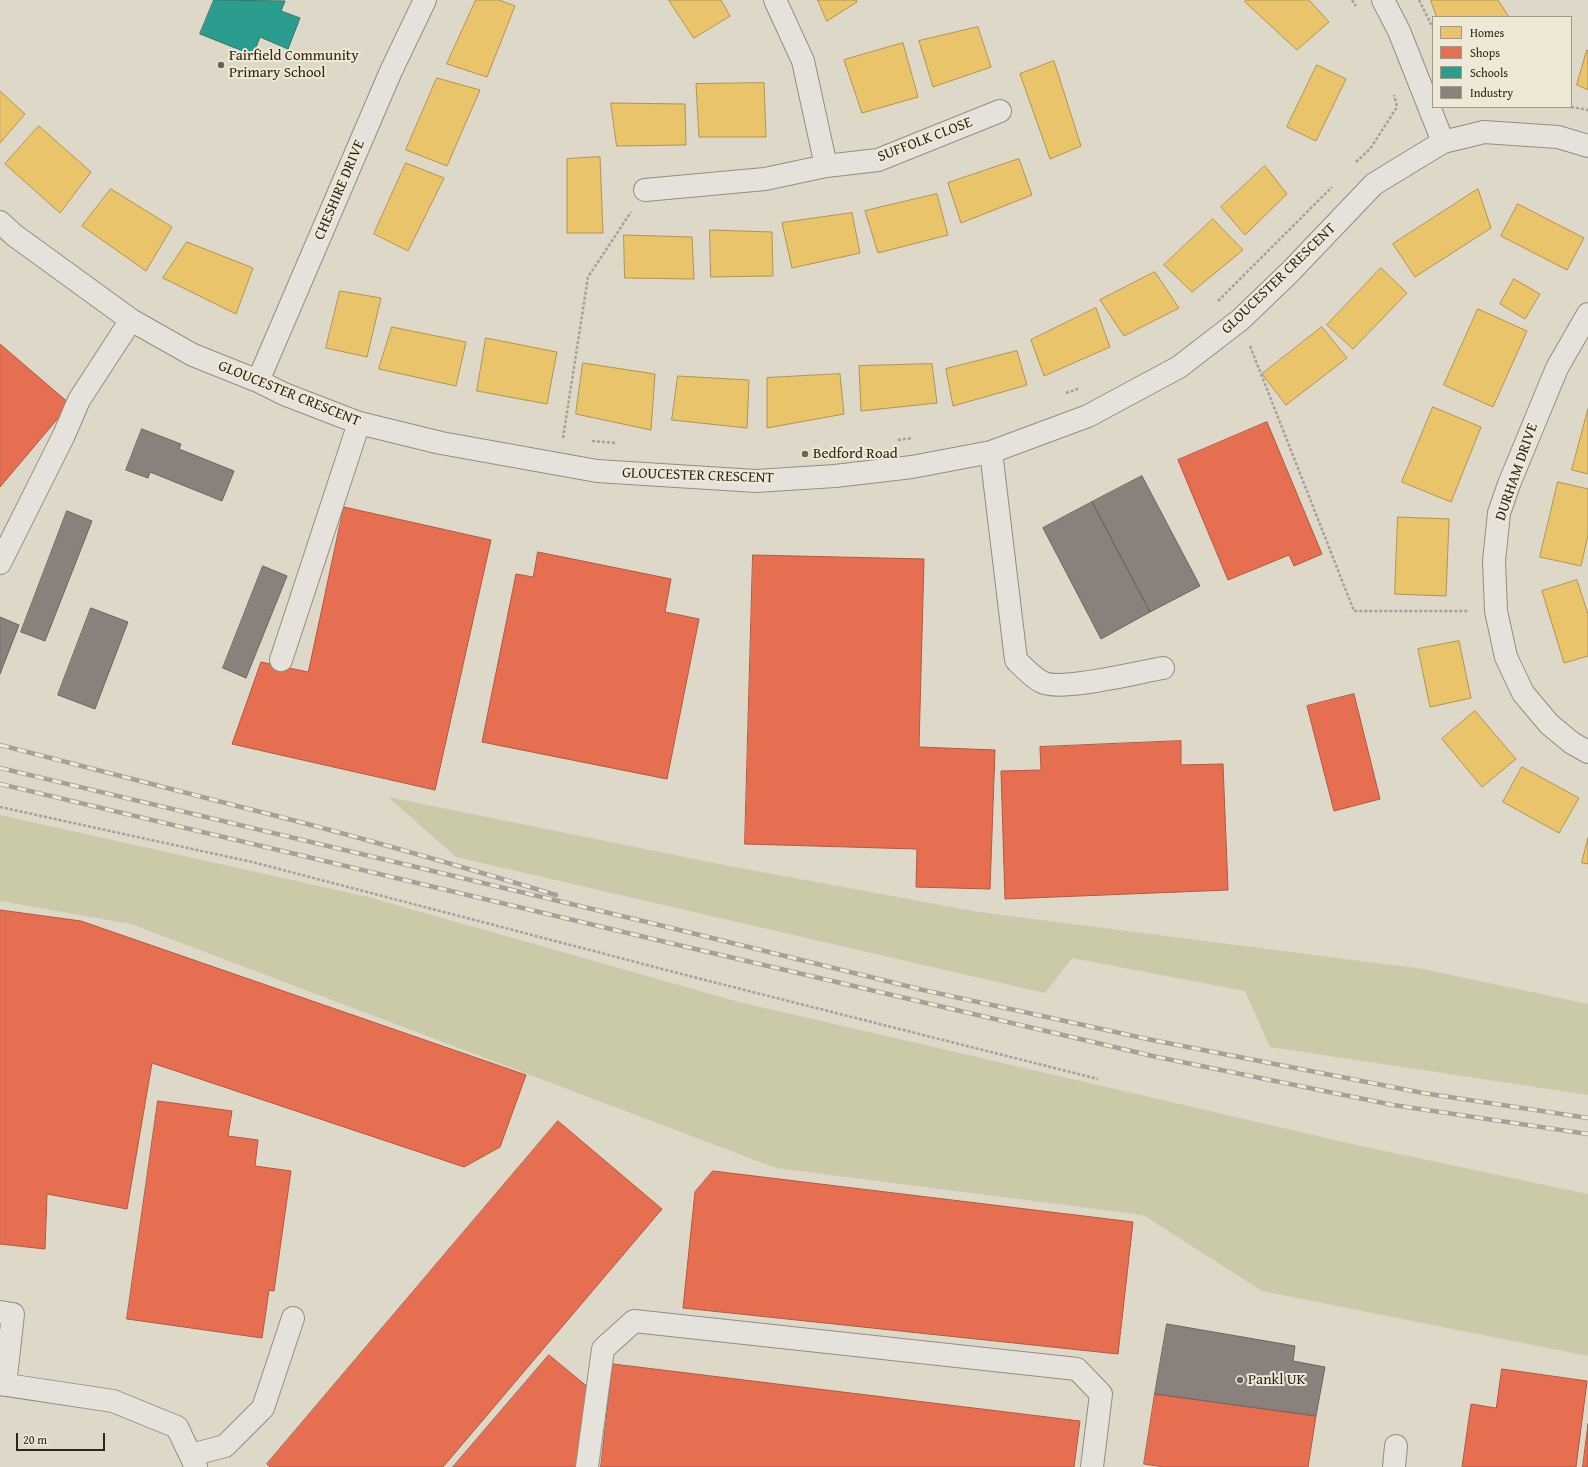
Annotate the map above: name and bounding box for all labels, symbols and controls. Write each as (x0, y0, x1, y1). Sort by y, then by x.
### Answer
legend (1432, 16, 1572, 108)
text: Homes (1470, 24, 1504, 41)
text: Shops (1470, 44, 1500, 61)
place label: Fairfield Community Primary School (229, 47, 359, 82)
marker: Fairfield Community Primary School (216, 60, 226, 70)
text: Schools (1470, 64, 1508, 81)
text: Industry (1470, 84, 1513, 101)
street label: SUFFOLK CLOSE (875, 114, 975, 166)
street label: CHESHIRE DRIVE (311, 137, 369, 243)
street label: GLOUCESTER CRESCENT (1218, 220, 1340, 338)
street label: GLOUCESTER CRESCENT (215, 357, 363, 431)
street label: DURHAM DRIVE (1492, 421, 1542, 523)
place label: Bedford Road (813, 445, 898, 463)
marker: Bedford Road (800, 449, 810, 459)
street label: GLOUCESTER CRESCENT (622, 464, 774, 488)
place label: Pankl UK (1248, 1371, 1305, 1389)
marker: Pankl UK (1235, 1375, 1245, 1385)
scale bar (18, 1425, 107, 1451)
text: 20 m (23, 1431, 47, 1448)

